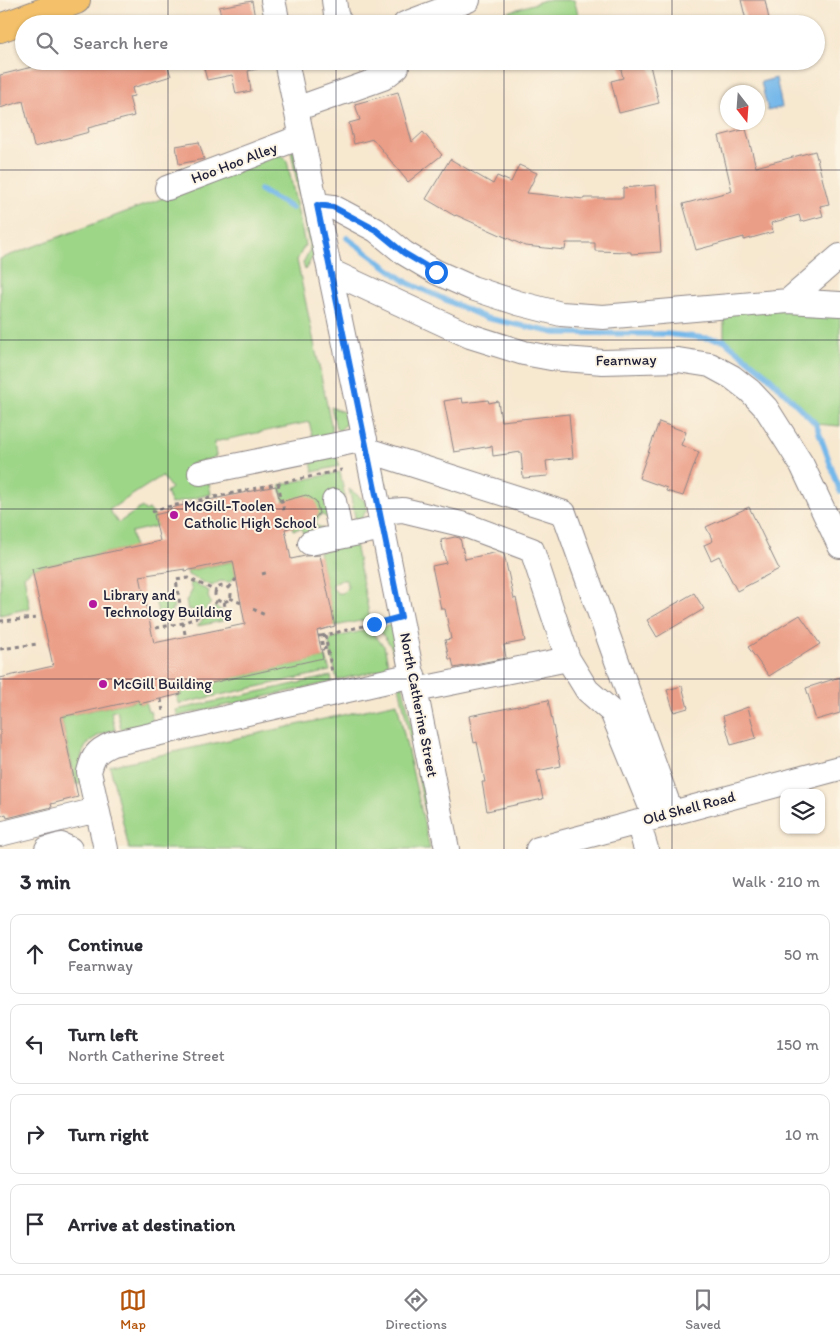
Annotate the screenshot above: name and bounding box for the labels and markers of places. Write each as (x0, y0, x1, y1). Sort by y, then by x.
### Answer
place label: McGill-Toolen Catholic High School (184, 497, 317, 532)
marker: McGill-Toolen Catholic High School (168, 509, 180, 521)
place label: Library and Technology Building (103, 586, 232, 621)
marker: Library and Technology Building (87, 598, 99, 610)
place label: McGill Building (113, 675, 212, 693)
marker: McGill Building (97, 678, 109, 690)

